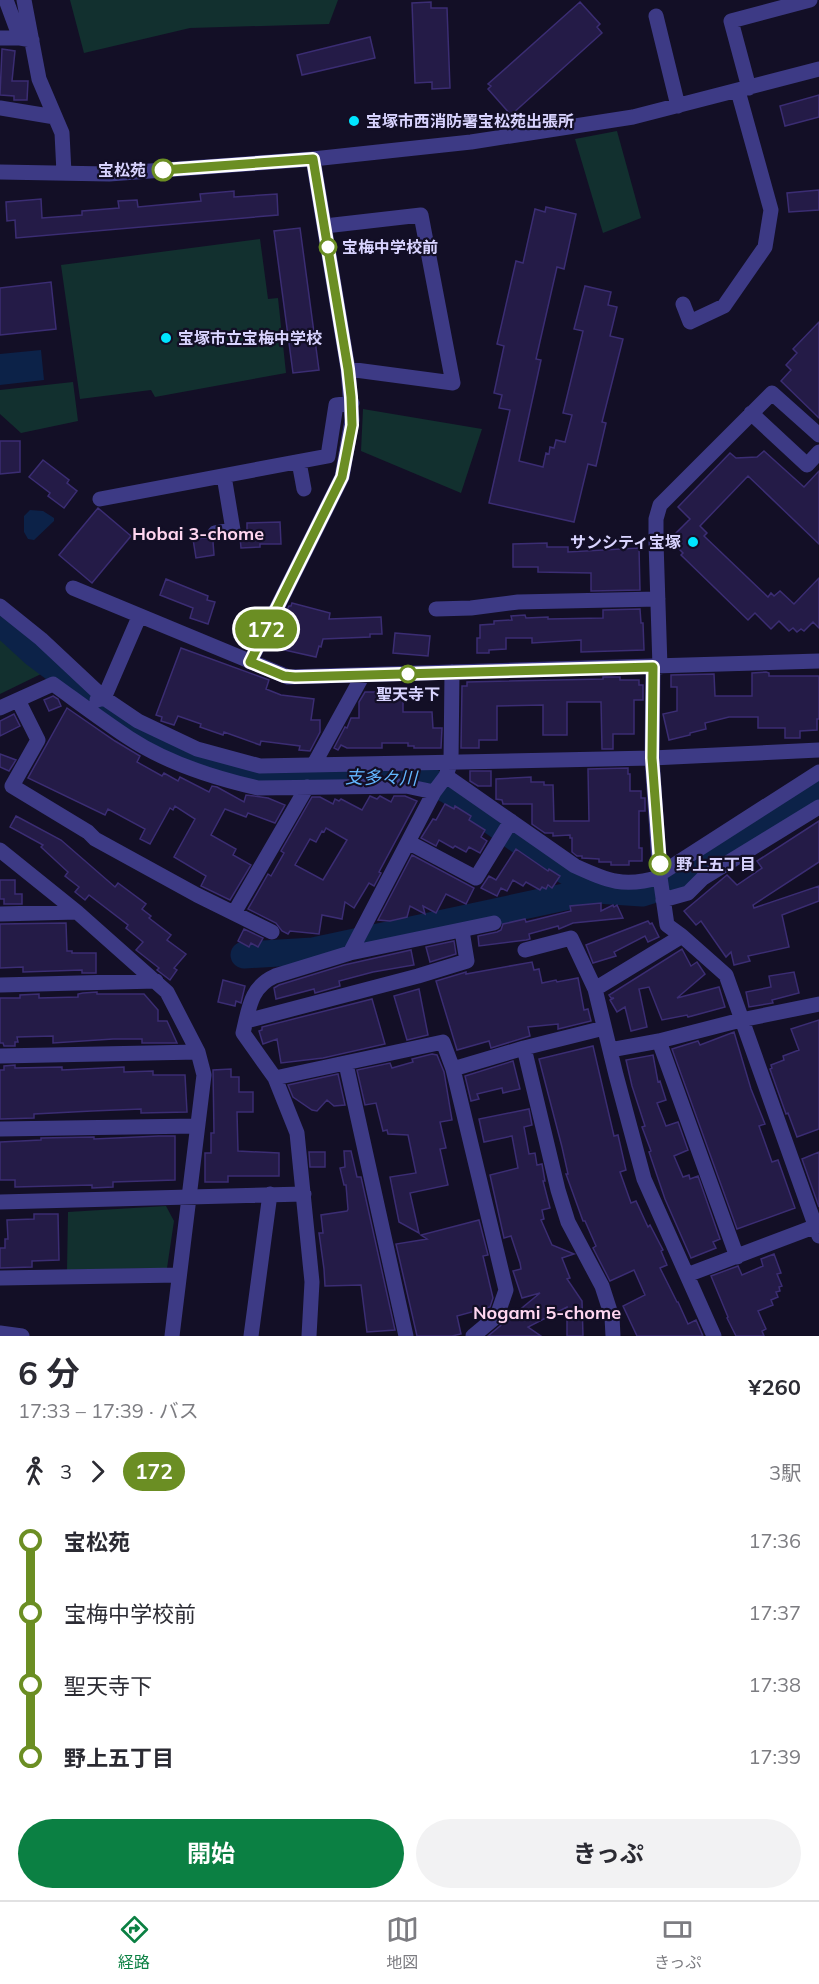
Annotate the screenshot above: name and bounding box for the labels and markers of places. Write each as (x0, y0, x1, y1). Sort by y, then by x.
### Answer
place label: 宝塚市西消防署宝松苑出張所 (366, 111, 574, 131)
marker: 宝塚市西消防署宝松苑出張所 (347, 114, 361, 128)
marker: 宝松苑 (152, 159, 174, 181)
place label: 宝松苑 (98, 160, 146, 180)
place label: 宝梅中学校前 (342, 237, 438, 257)
marker: 宝梅中学校前 (319, 238, 337, 256)
place label: 宝塚市立宝梅中学校 (178, 328, 322, 348)
marker: 宝塚市立宝梅中学校 (159, 331, 173, 345)
place label: サンシティ宝塚 (570, 532, 681, 552)
marker: サンシティ宝塚 (686, 535, 700, 549)
marker: 聖天寺下 (399, 665, 417, 683)
place label: 聖天寺下 (376, 684, 440, 704)
marker: 野上五丁目 (649, 853, 671, 875)
place label: 野上五丁目 (676, 854, 756, 874)

